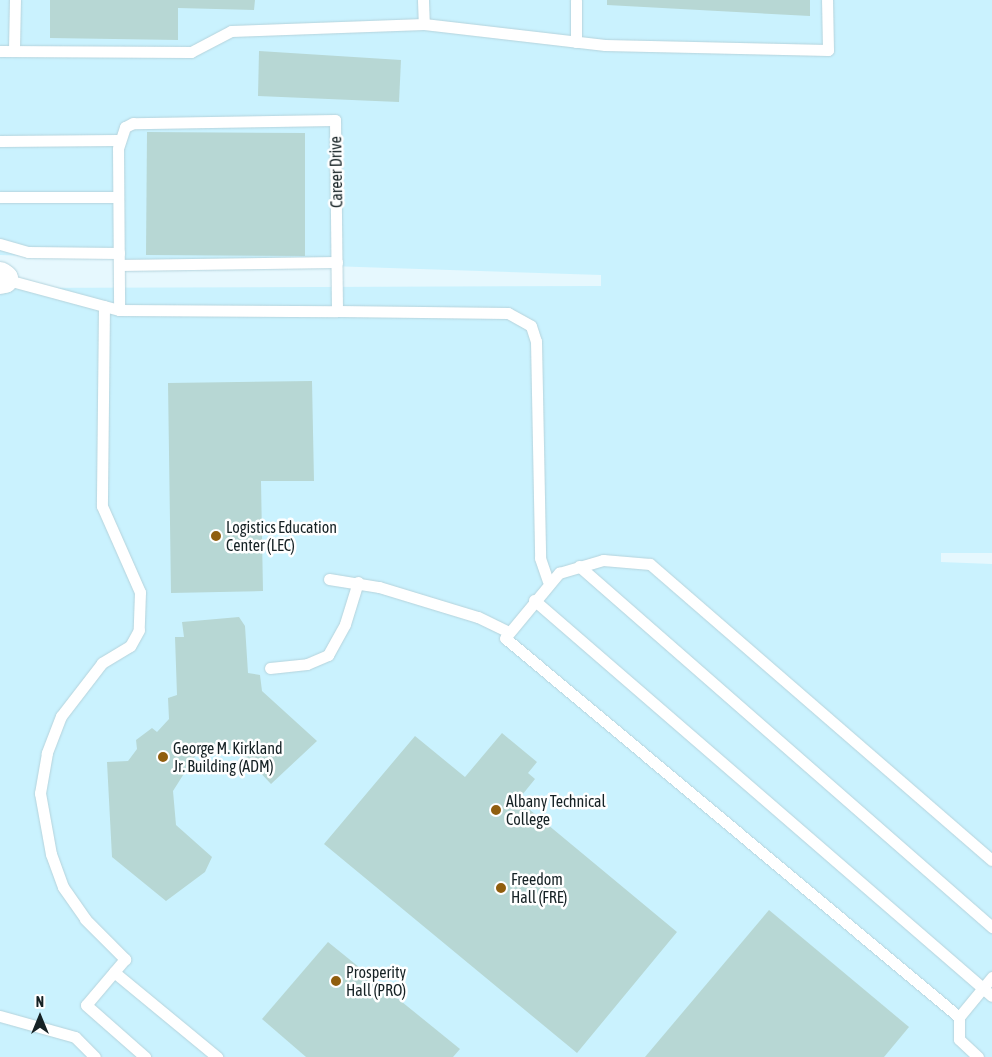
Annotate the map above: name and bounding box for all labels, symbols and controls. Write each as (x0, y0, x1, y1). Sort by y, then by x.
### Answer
street label: Career Drive (326, 136, 346, 208)
place label: Logistics Education Center (LEC) (226, 517, 337, 555)
marker: Logistics Education Center (LEC) (210, 530, 222, 542)
place label: George M. Kirkland Jr. Building (ADM) (173, 738, 283, 776)
marker: George M. Kirkland Jr. Building (ADM) (157, 751, 169, 763)
place label: Albany Technical College (506, 791, 606, 829)
marker: Albany Technical College (490, 804, 502, 816)
place label: Freedom Hall (FRE) (511, 869, 567, 907)
marker: Freedom Hall (FRE) (495, 882, 507, 894)
place label: Prosperity Hall (PRO) (346, 962, 406, 1000)
marker: Prosperity Hall (PRO) (330, 975, 342, 987)
north arrow (15, 992, 65, 1042)
text: N (36, 994, 44, 1010)

